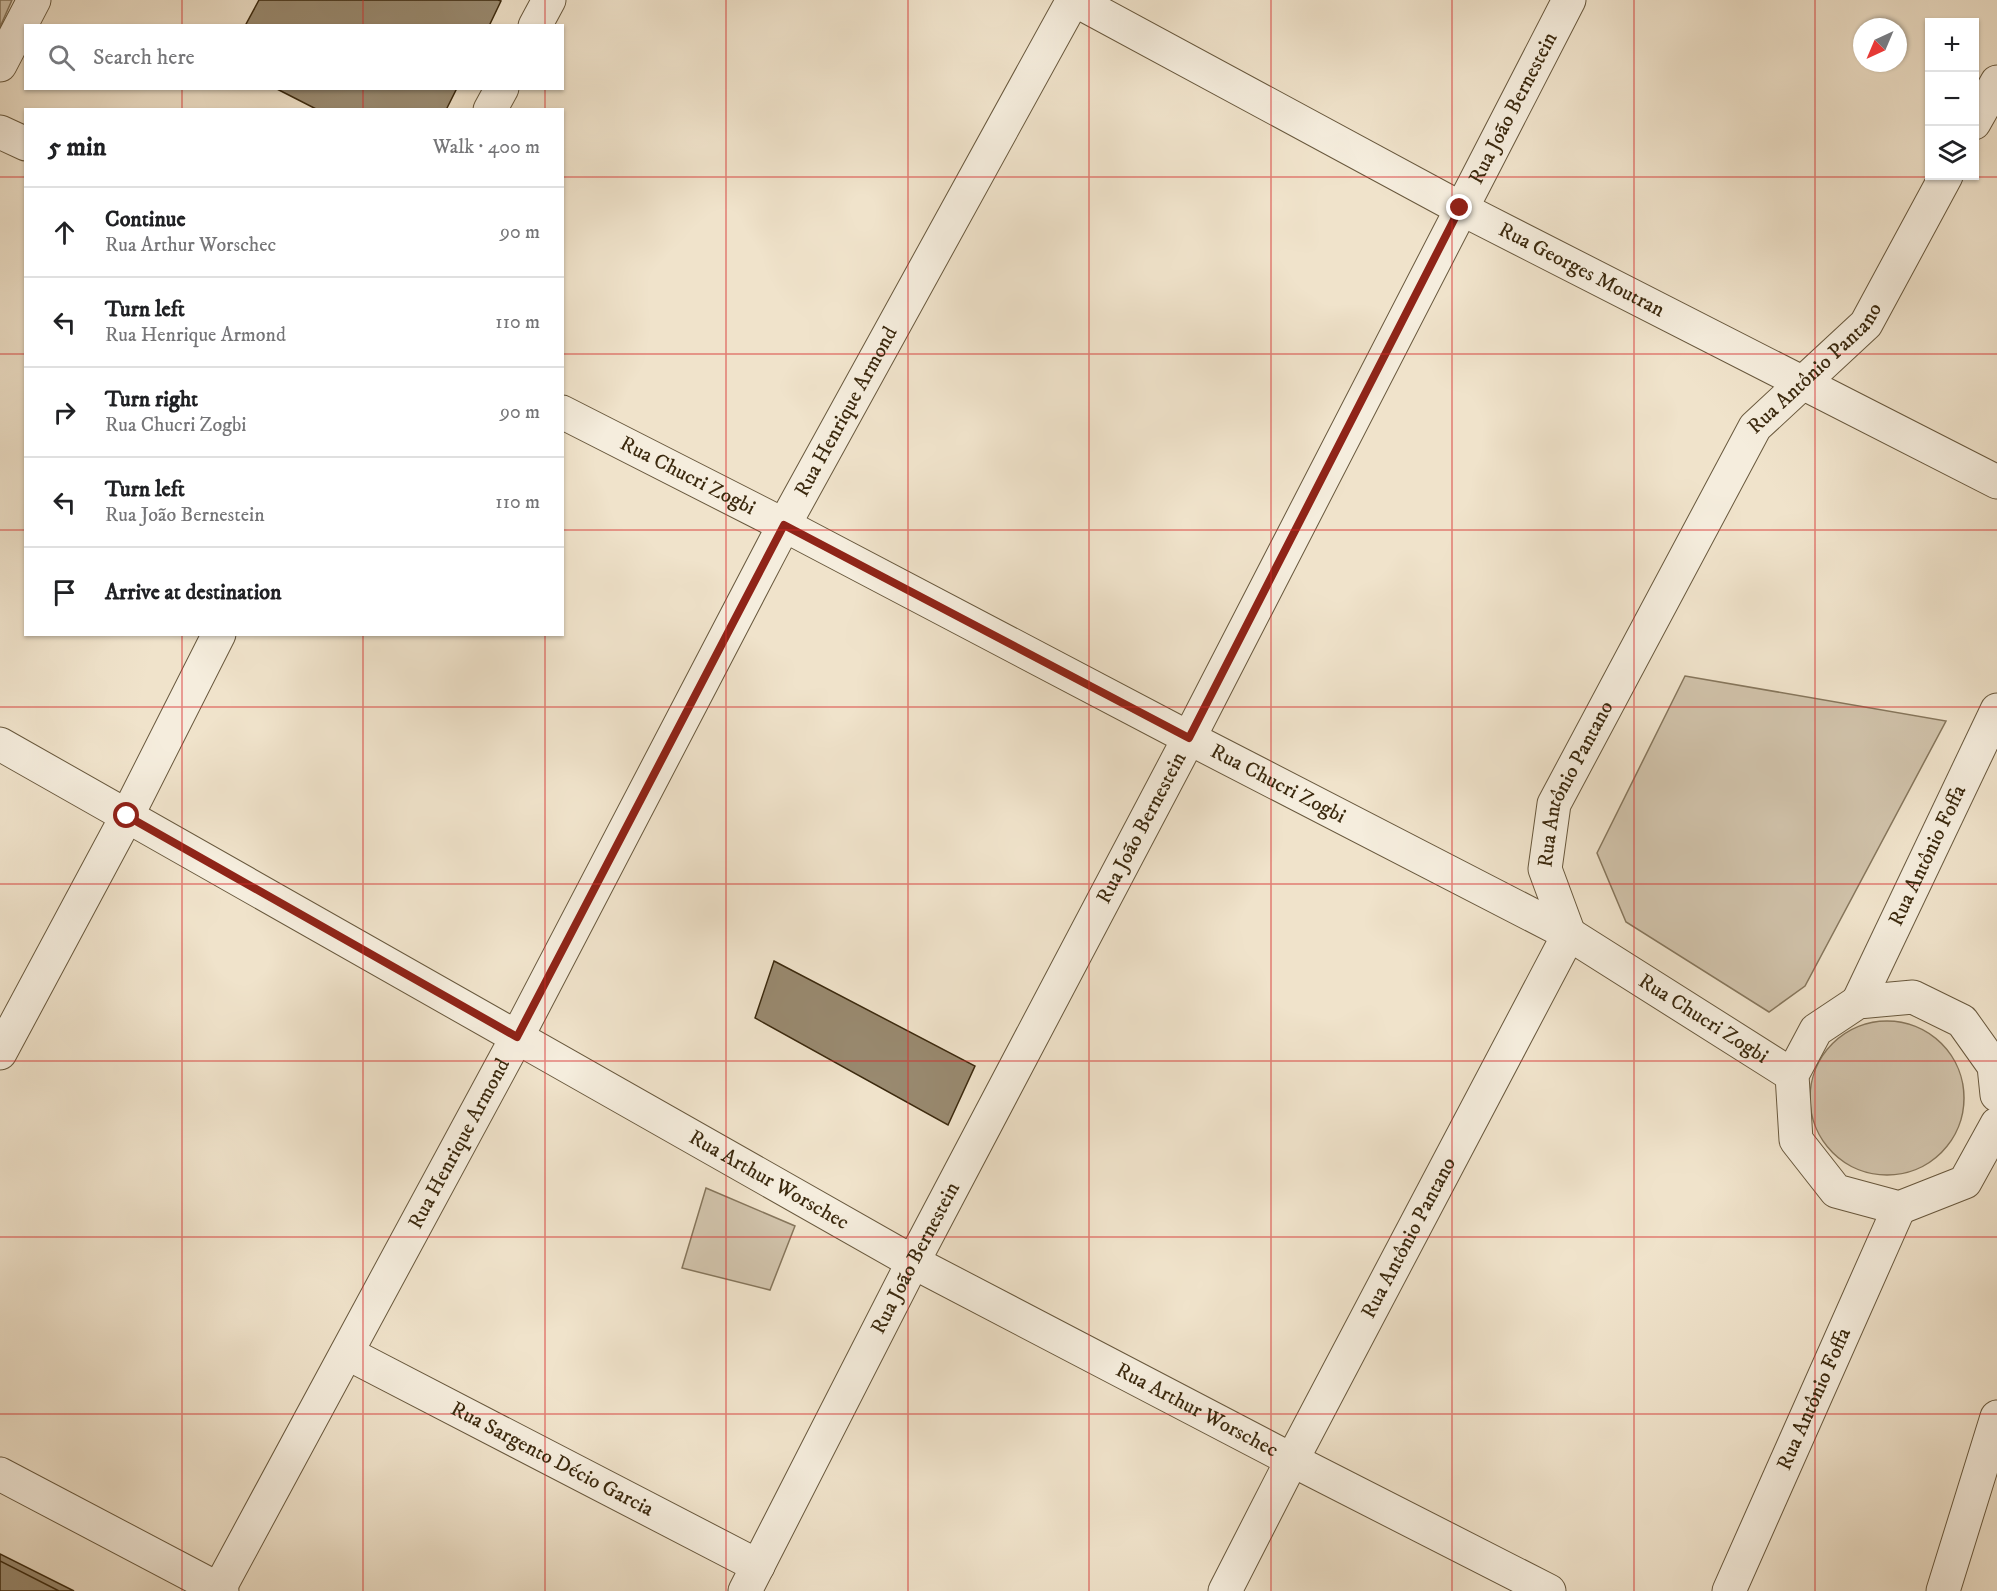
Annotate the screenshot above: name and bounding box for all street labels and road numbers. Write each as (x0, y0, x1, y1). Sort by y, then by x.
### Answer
street label: Rua João Bernestein (1463, 28, 1563, 189)
street label: Rua Georges Moutran (1494, 217, 1669, 323)
street label: Rua Antônio Pantano (1742, 298, 1888, 440)
street label: Rua Henrique Armond (789, 322, 904, 501)
street label: Rua Chucri Zogbi (616, 431, 760, 521)
street label: Rua Antônio Pantano (1532, 697, 1619, 869)
street label: Rua Chucri Zogbi (1206, 738, 1350, 830)
street label: Rua João Bernestein (1091, 748, 1192, 908)
street label: Rua Antônio Foffa (1883, 781, 1972, 930)
street label: Rua Chucri Zogbi (1633, 968, 1773, 1070)
street label: Rua Henrique Armond (403, 1053, 516, 1234)
street label: Rua Arthur Worschec (684, 1125, 853, 1236)
street label: Rua Antônio Pantano (1356, 1153, 1462, 1323)
street label: Rua João Bernestein (865, 1178, 966, 1339)
street label: Rua Antônio Foffa (1771, 1324, 1857, 1474)
street label: Rua Arthur Worschec (1111, 1357, 1283, 1463)
street label: Rua Sargento Décio Garcia (446, 1396, 658, 1523)

